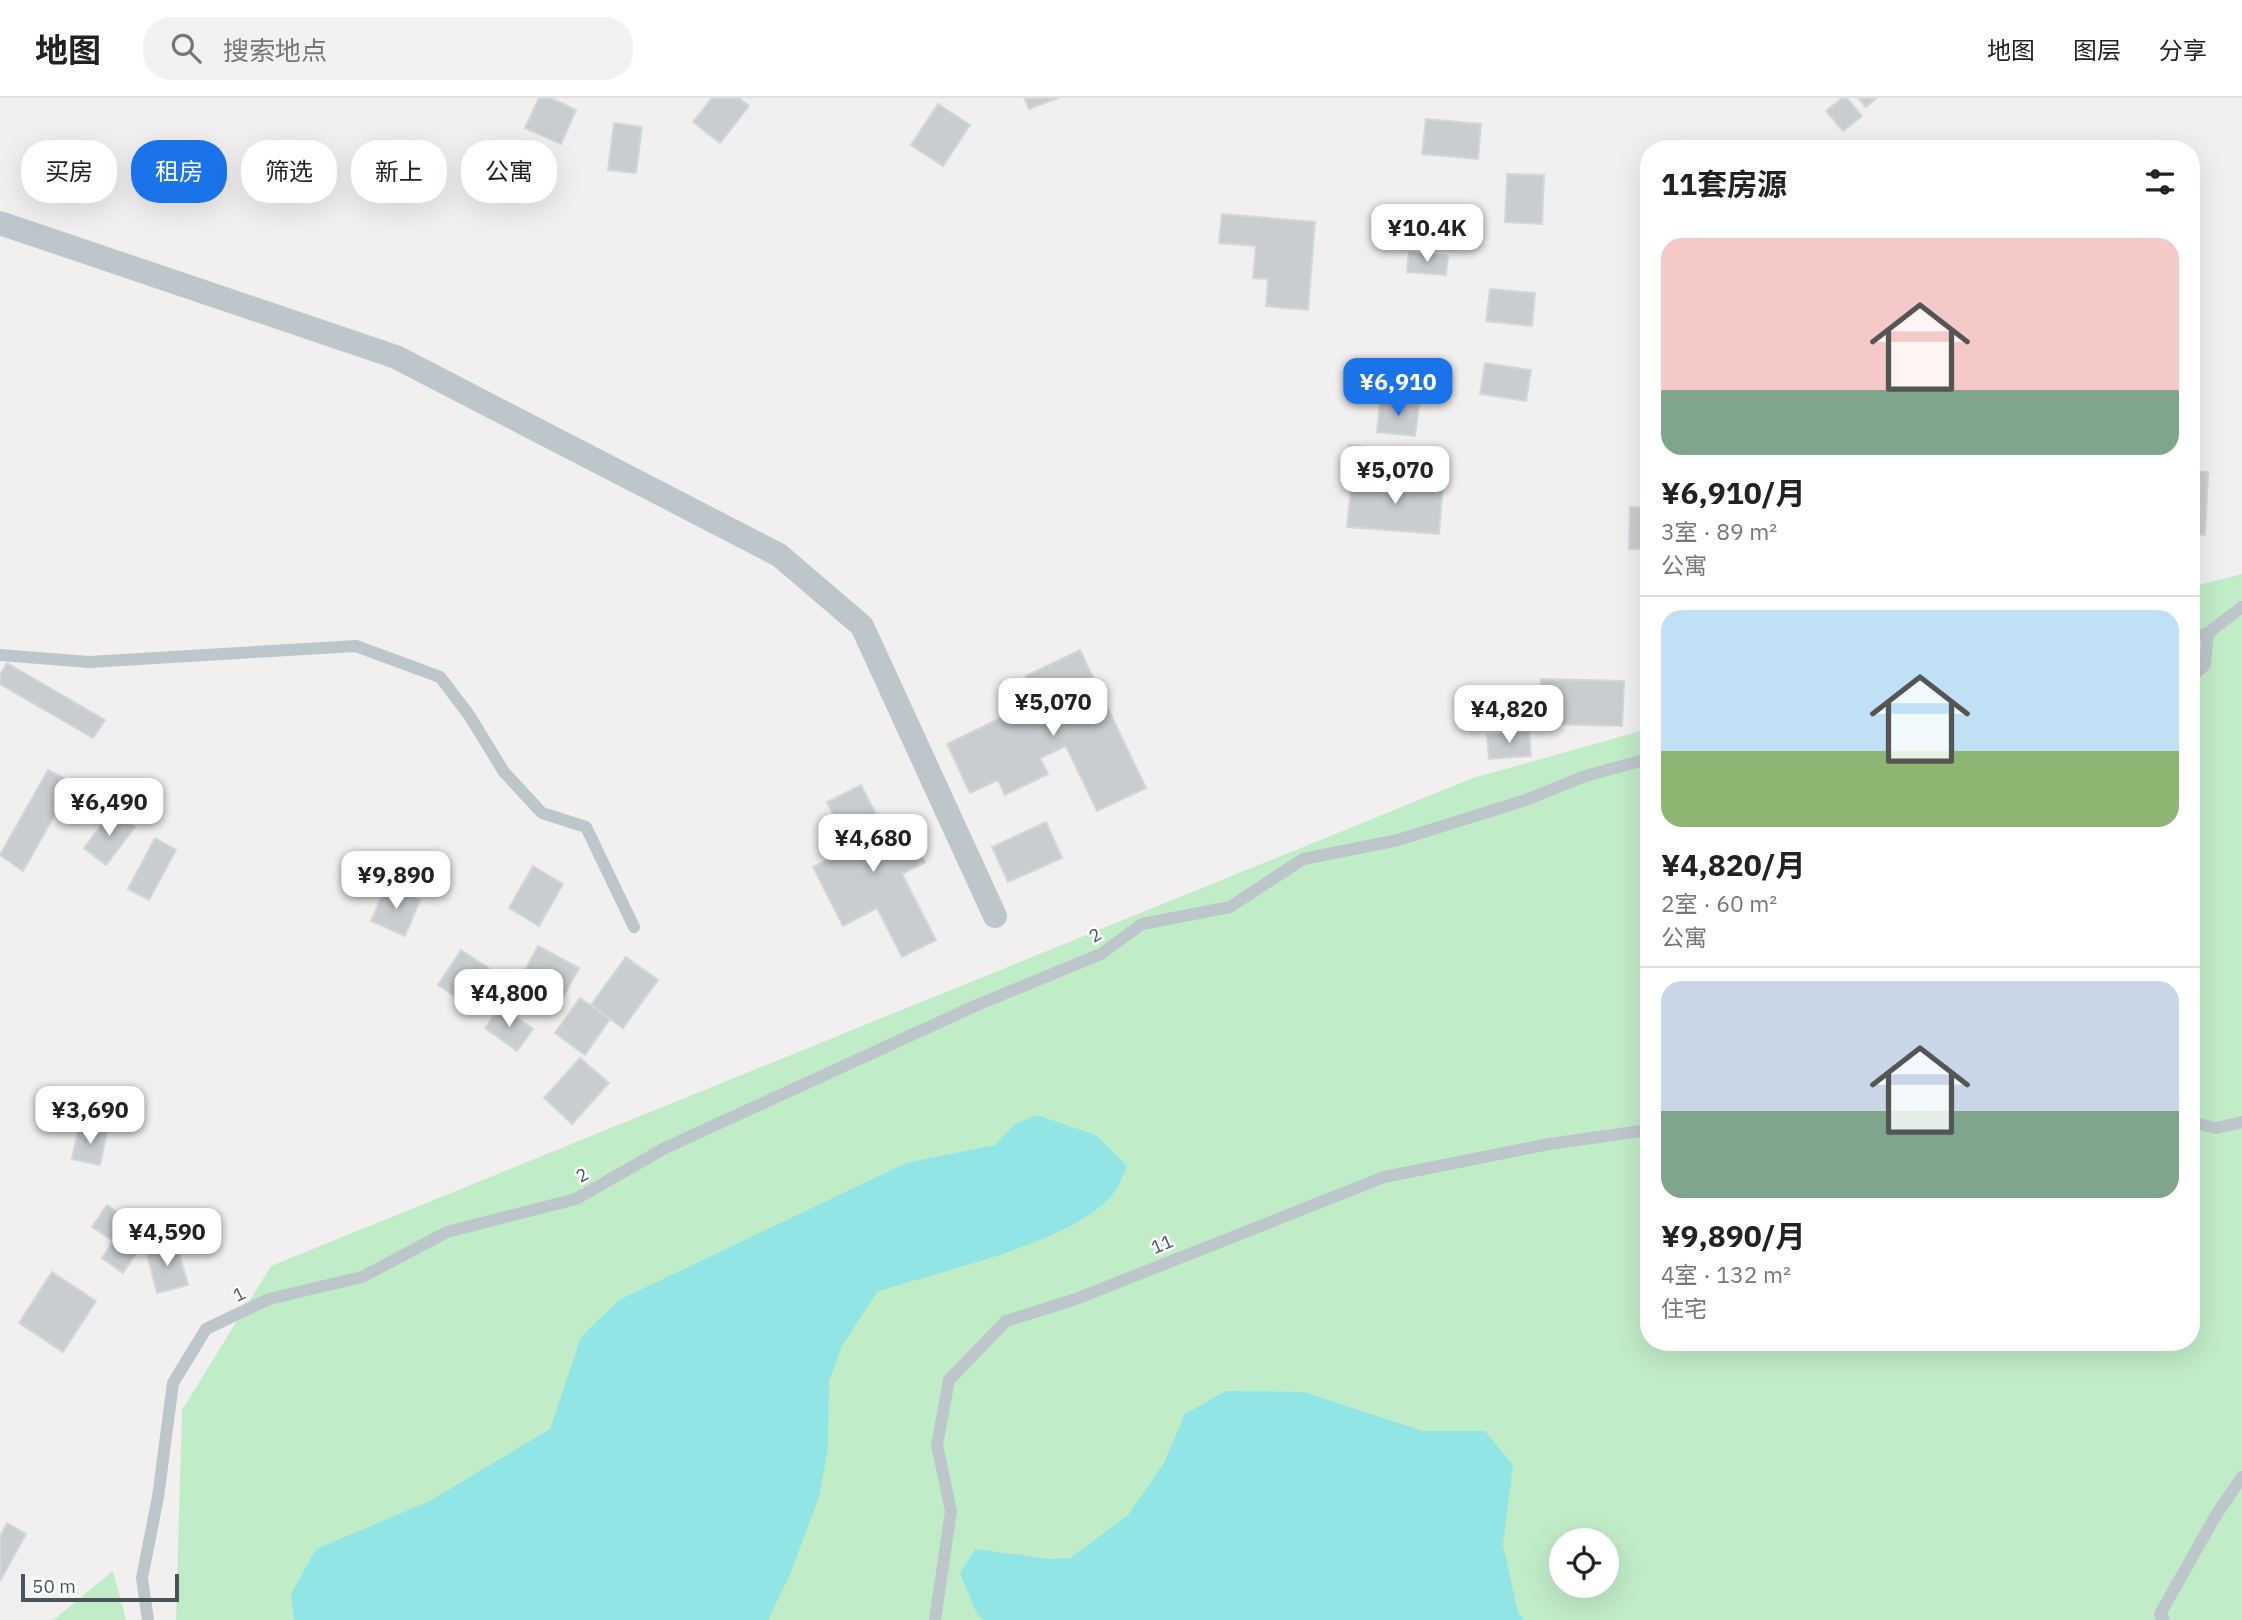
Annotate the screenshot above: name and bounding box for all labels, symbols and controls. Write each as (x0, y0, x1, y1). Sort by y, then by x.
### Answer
search box (143, 17, 633, 80)
text: 地图 (35, 28, 101, 71)
icon: search (167, 29, 205, 67)
text: 搜索地点 (223, 33, 327, 67)
text: 地图 (1987, 34, 2035, 66)
text: 图层 (2073, 34, 2121, 66)
text: 分享 (2159, 34, 2207, 66)
chip: 买房 (21, 140, 117, 203)
chip: 租房 (131, 140, 227, 203)
chip: 筛选 (241, 140, 337, 203)
chip: 新上 (351, 140, 447, 203)
chip: 公寓 (461, 140, 557, 203)
icon: filters (2141, 163, 2179, 201)
text: 11套房源 (1661, 164, 1787, 203)
pin: ¥10.4K (1370, 204, 1484, 264)
text: ¥10.4K (1387, 212, 1467, 242)
icon: home (1857, 284, 1983, 410)
pin: ¥6,910 (1341, 358, 1455, 418)
text: ¥6,910 (1359, 366, 1437, 396)
pin: ¥5,070 (1338, 446, 1452, 506)
text: ¥5,070 (1356, 454, 1434, 484)
text: ¥6,910/月 (1661, 473, 1806, 512)
text: 3室 · 89 m² (1661, 516, 1777, 546)
text: 公寓 (1661, 550, 1707, 580)
icon: home (1857, 656, 1983, 782)
pin: ¥5,070 (996, 678, 1110, 738)
text: ¥5,070 (1014, 686, 1092, 716)
pin: ¥4,820 (1452, 686, 1566, 745)
text: ¥4,820 (1470, 693, 1548, 723)
pin: ¥6,490 (52, 778, 166, 838)
text: ¥6,490 (70, 786, 148, 816)
pin: ¥4,680 (816, 814, 930, 874)
text: ¥4,680 (834, 822, 912, 852)
text: ¥4,820/月 (1661, 845, 1806, 884)
pin: ¥9,890 (339, 852, 453, 911)
text: ¥9,890 (357, 859, 435, 889)
text: 2室 · 60 m² (1661, 888, 1777, 918)
street label: 2 (1084, 922, 1106, 948)
text: 公寓 (1661, 922, 1707, 952)
pin: ¥4,800 (452, 970, 566, 1029)
text: ¥4,800 (470, 977, 548, 1007)
icon: home (1857, 1027, 1983, 1153)
pin: ¥3,690 (33, 1086, 147, 1146)
text: ¥3,690 (51, 1094, 129, 1124)
street label: 2 (572, 1162, 592, 1188)
pin: ¥4,590 (110, 1208, 224, 1268)
text: ¥4,590 (128, 1216, 206, 1246)
text: ¥9,890/月 (1661, 1216, 1806, 1255)
street label: 11 (1148, 1229, 1176, 1259)
text: 4室 · 132 m² (1661, 1259, 1791, 1289)
street label: 1 (229, 1281, 249, 1307)
text: 住宅 (1661, 1293, 1707, 1323)
map controls (1549, 1528, 1619, 1598)
button: locate (1549, 1528, 1619, 1598)
scale bar (21, 1571, 178, 1603)
text: 50 m (32, 1574, 76, 1598)

